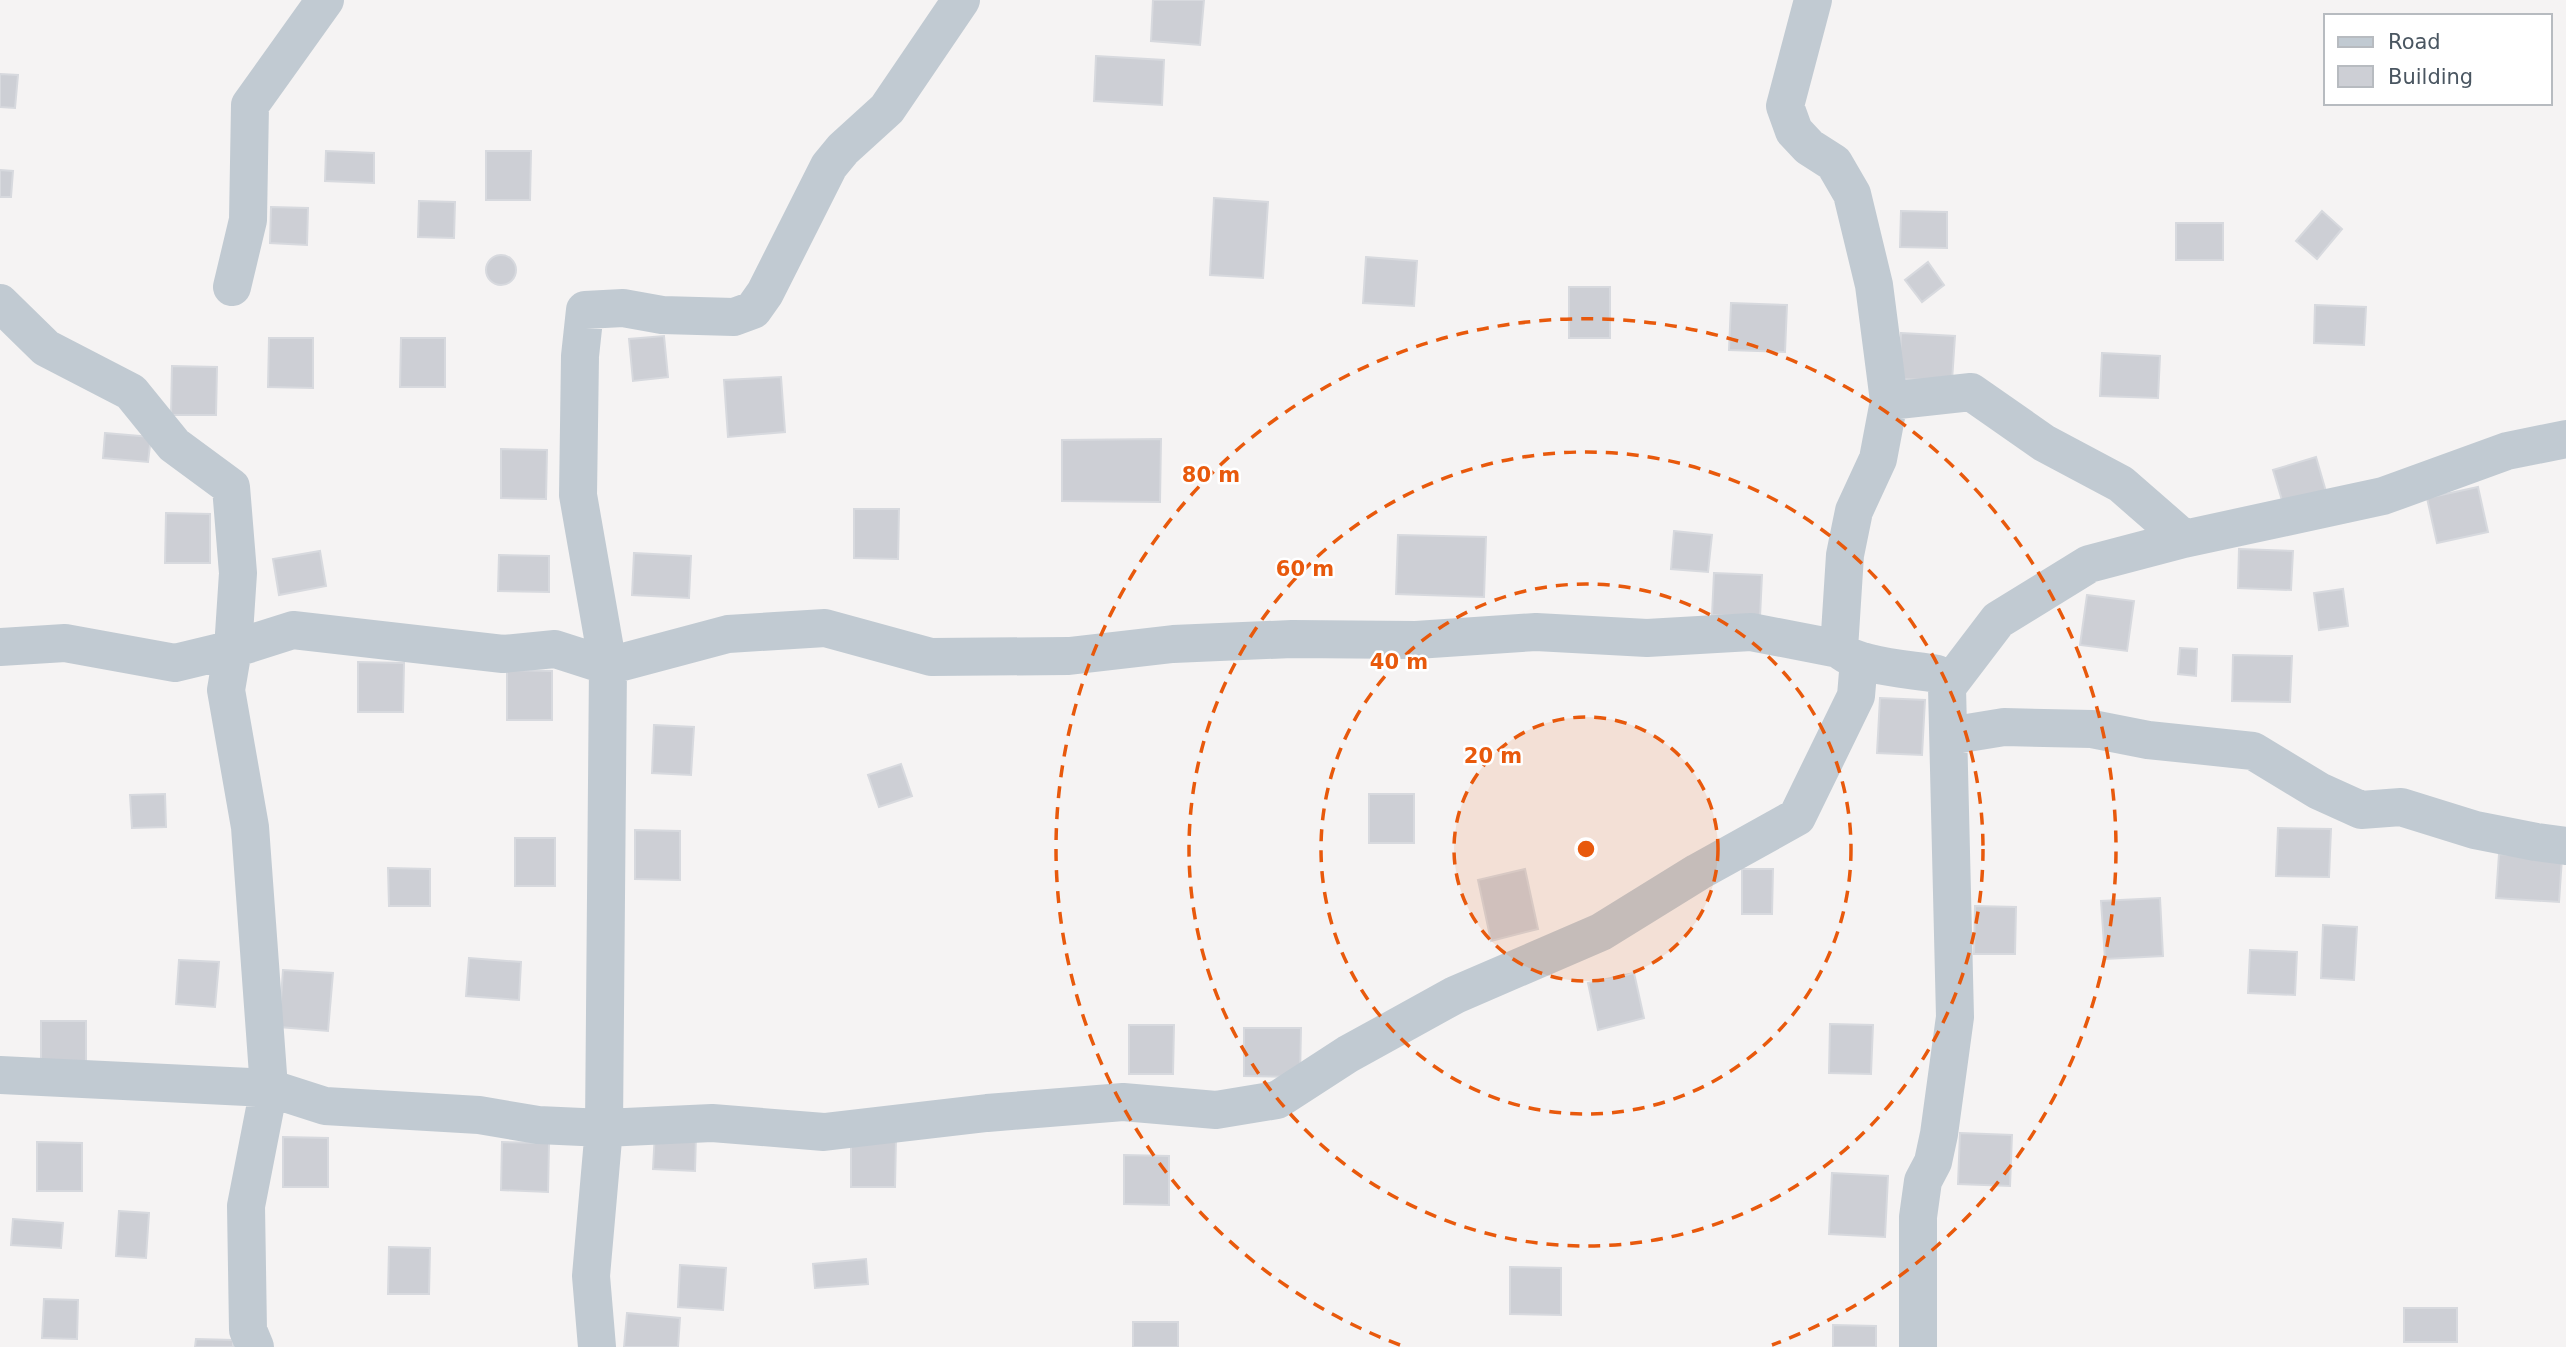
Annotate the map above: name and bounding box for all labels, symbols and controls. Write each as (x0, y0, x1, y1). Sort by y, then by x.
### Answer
legend (2324, 14, 2552, 105)
text: Road (2388, 30, 2441, 54)
text: Building (2388, 65, 2473, 89)
text: 80 m (1182, 463, 1240, 487)
text: 60 m (1276, 557, 1334, 581)
text: 40 m (1370, 650, 1428, 674)
text: 20 m (1464, 744, 1522, 768)
centre of rings (1574, 837, 1598, 861)

